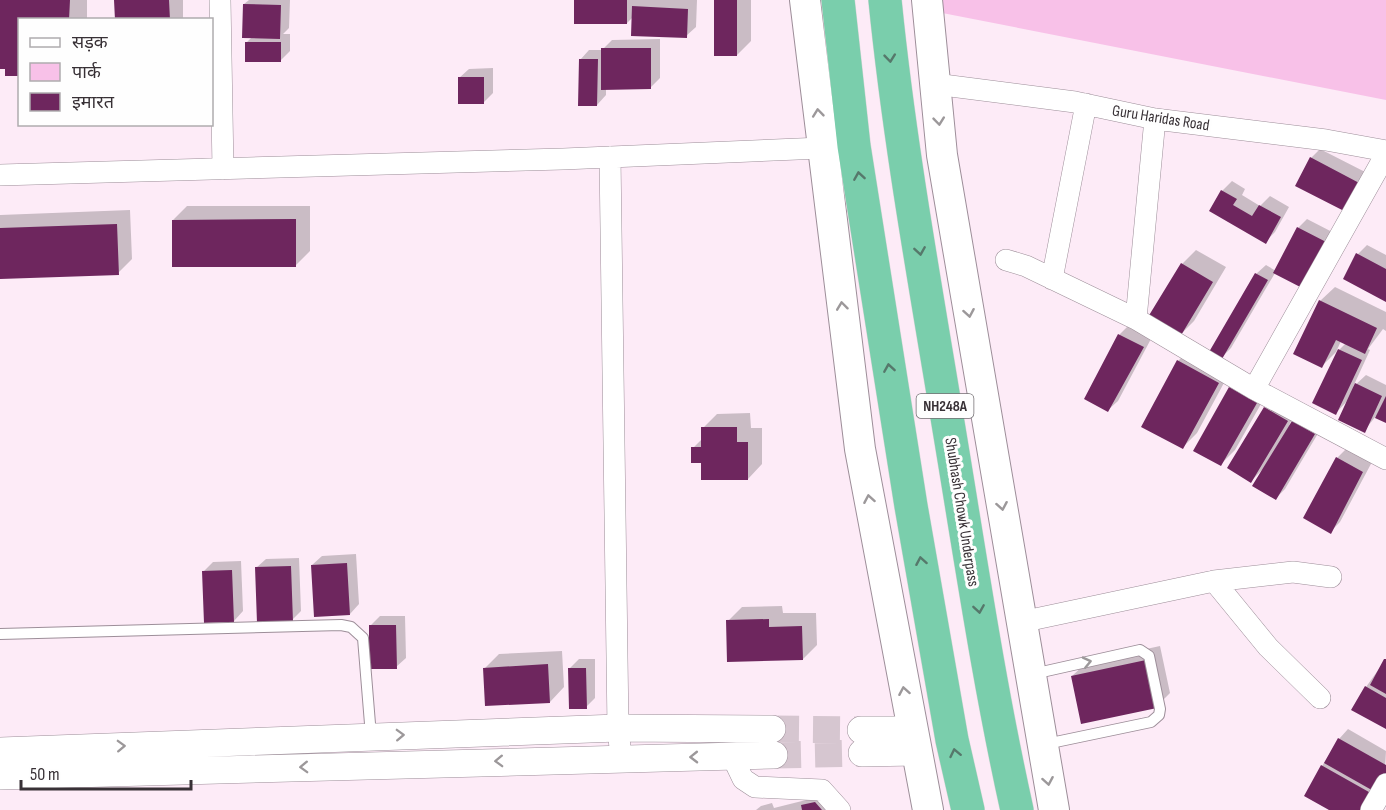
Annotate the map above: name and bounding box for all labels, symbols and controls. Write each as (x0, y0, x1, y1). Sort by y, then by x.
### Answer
legend (18, 18, 213, 126)
text: सड़क (72, 32, 109, 53)
one-way arrow (883, 54, 896, 63)
text: पार्क (72, 61, 102, 83)
text: इमारत (72, 92, 115, 113)
street label: Guru Haridas Road (1111, 101, 1211, 136)
one-way arrow (812, 108, 825, 117)
one-way arrow (932, 116, 945, 125)
one-way arrow (853, 171, 865, 181)
one-way arrow (913, 246, 925, 256)
one-way arrow (836, 301, 849, 311)
one-way arrow (962, 308, 975, 318)
one-way arrow (884, 364, 896, 373)
road number: NH248A (916, 394, 974, 418)
street label: Shubhash Chowk Underpass (940, 436, 983, 588)
one-way arrow (863, 494, 876, 504)
one-way arrow (995, 501, 1007, 510)
one-way arrow (915, 556, 928, 566)
one-way arrow (972, 604, 985, 614)
one-way arrow (1082, 656, 1092, 669)
one-way arrow (899, 686, 911, 696)
one-way arrow (396, 729, 405, 742)
one-way arrow (117, 740, 126, 752)
one-way arrow (949, 748, 962, 758)
one-way arrow (690, 751, 699, 764)
scale bar (21, 753, 190, 791)
one-way arrow (495, 755, 504, 768)
one-way arrow (300, 761, 309, 773)
text: 50 m (30, 764, 60, 785)
one-way arrow (1042, 776, 1054, 785)

